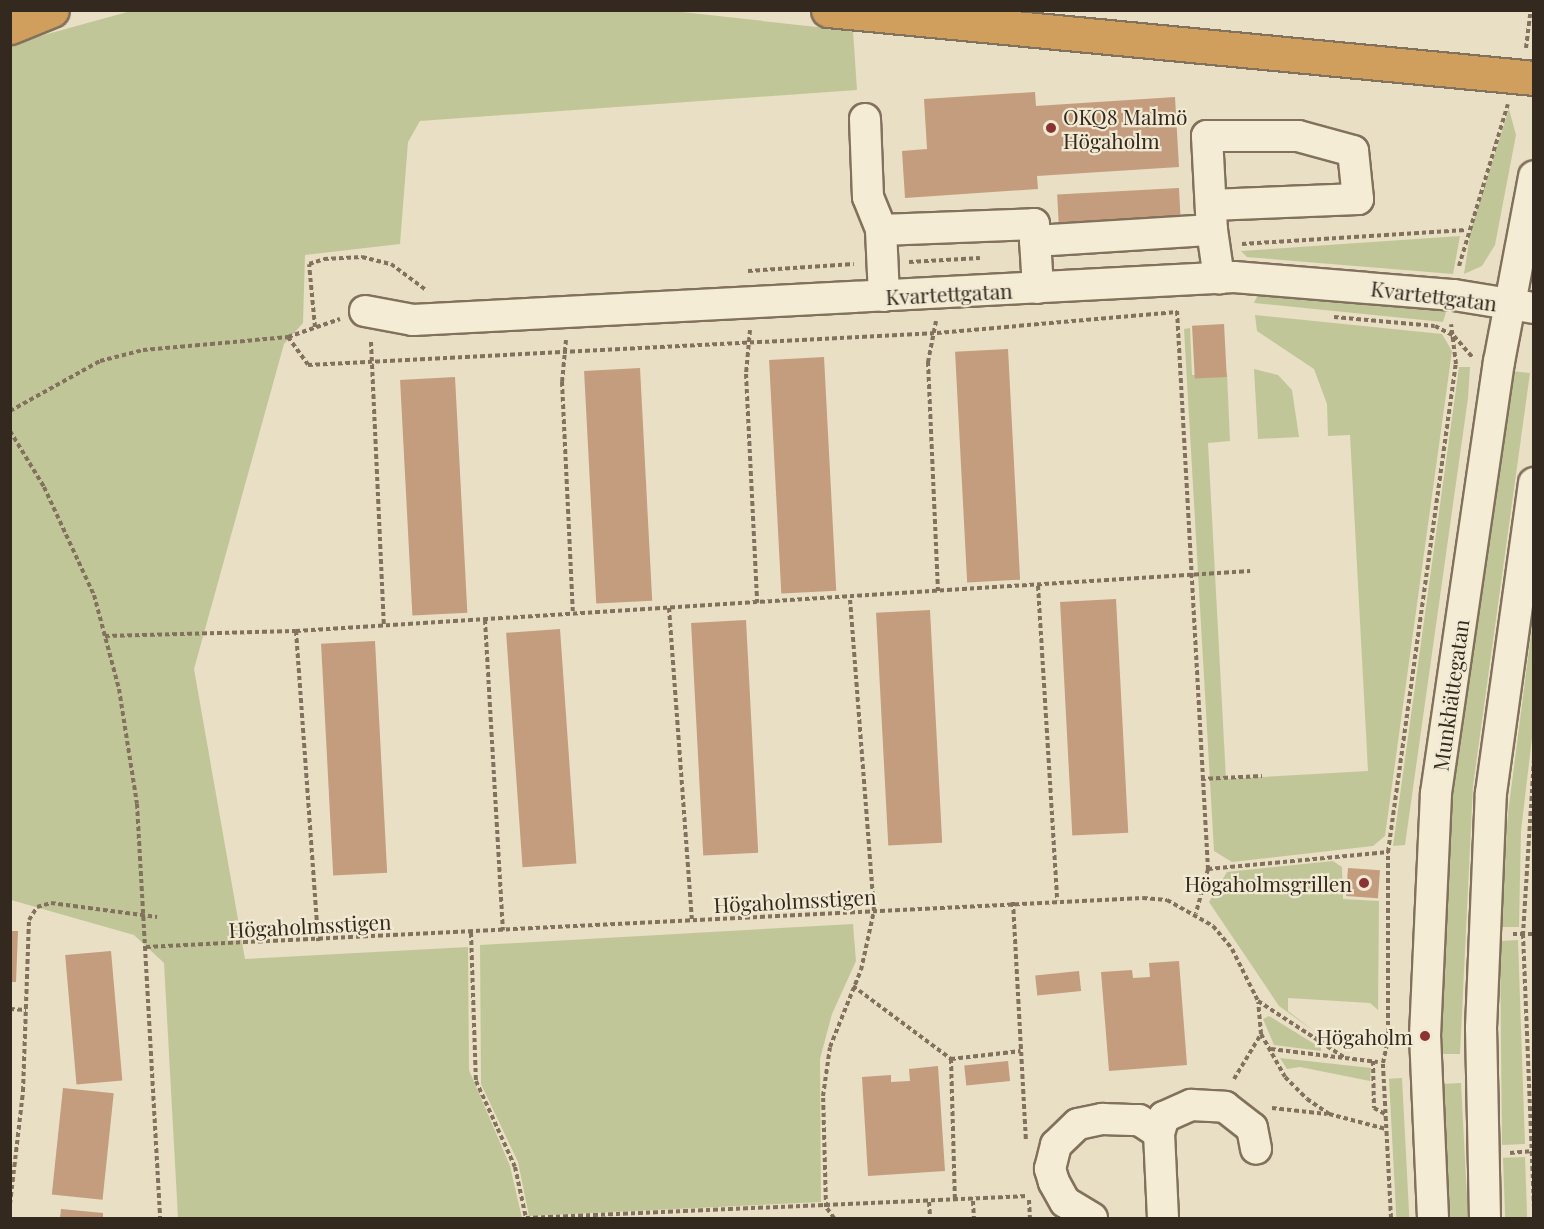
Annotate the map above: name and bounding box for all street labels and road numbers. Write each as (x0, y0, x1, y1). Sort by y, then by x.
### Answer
street label: Kvartettgatan (1369, 275, 1499, 315)
street label: Kvartettgatan (885, 277, 1013, 309)
street label: Munkhättegatan (1427, 618, 1473, 772)
street label: Högaholmsstigen (713, 883, 877, 917)
street label: Högaholmsstigen (228, 908, 392, 942)

